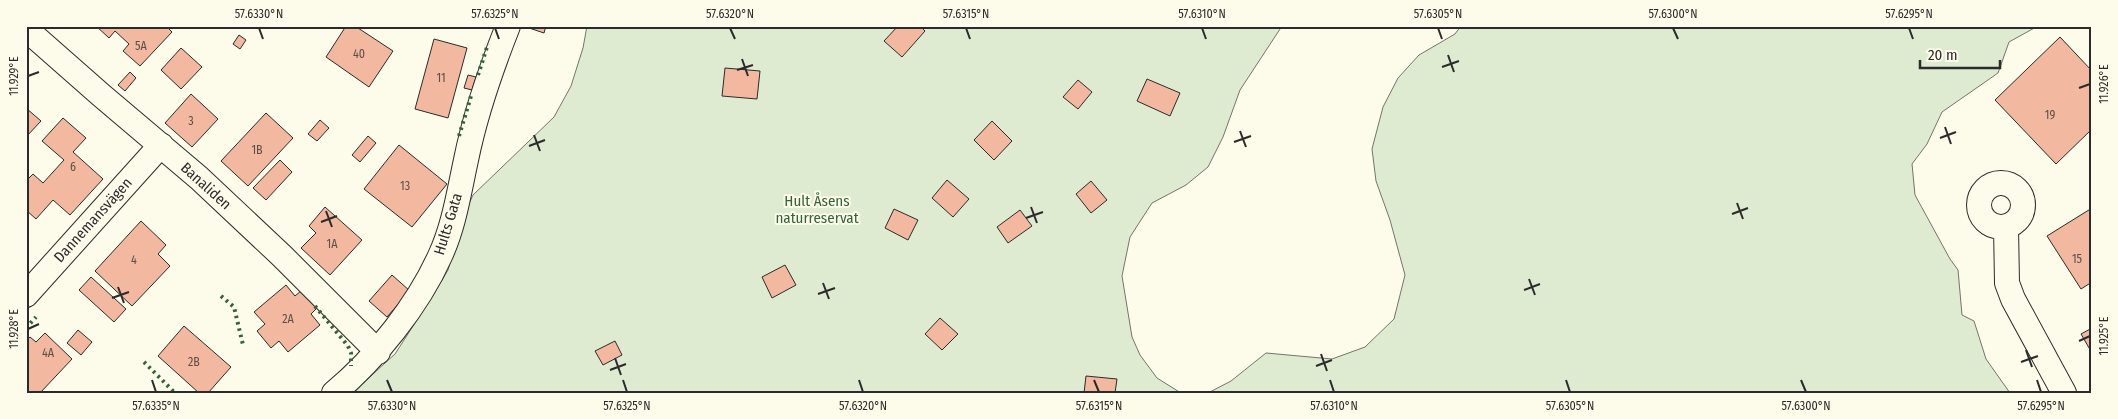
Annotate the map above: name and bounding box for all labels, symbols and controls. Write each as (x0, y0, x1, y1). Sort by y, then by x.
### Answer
text: 57.6330°N (235, 7, 283, 21)
text: 57.6325°N (471, 7, 519, 21)
text: 57.6320°N (706, 7, 754, 21)
text: 57.6315°N (943, 7, 989, 21)
text: 57.6310°N (1178, 7, 1226, 21)
text: 57.6305°N (1414, 7, 1462, 21)
text: 57.6300°N (1648, 7, 1698, 21)
text: 57.6295°N (1885, 7, 1933, 21)
scale bar (1920, 38, 2000, 70)
house number: 5A (135, 39, 148, 53)
text: 20 m (1928, 46, 1958, 64)
house number: 40 (353, 47, 365, 61)
text: 11.929°E (7, 56, 21, 96)
text: 11.926°E (2097, 64, 2111, 104)
house number: 11 (436, 71, 446, 85)
house number: 19 (2045, 108, 2055, 122)
house number: 3 (188, 114, 194, 128)
house number: 1B (251, 143, 263, 157)
street label: Banaliden (177, 159, 235, 213)
house number: 6 (70, 160, 76, 174)
street label: Dannemansvägen (50, 174, 136, 266)
house number: 13 (400, 179, 410, 193)
street label: Hults Gata (430, 191, 466, 257)
park label: Hult Åsens naturreservat (775, 192, 859, 227)
house number: 1A (327, 237, 338, 251)
house number: 15 (2072, 252, 2083, 266)
house number: 4 (131, 253, 137, 267)
text: 11.928°E (7, 309, 21, 349)
house number: 2A (282, 312, 294, 326)
text: 11.925°E (2097, 316, 2111, 356)
house number: 4A (42, 346, 55, 360)
house number: 2B (188, 355, 200, 369)
text: 57.6335°N (132, 399, 180, 413)
text: 57.6330°N (368, 399, 416, 413)
text: 57.6325°N (603, 399, 651, 413)
text: 57.6320°N (839, 399, 887, 413)
text: 57.6315°N (1076, 399, 1122, 413)
text: 57.6310°N (1310, 399, 1358, 413)
text: 57.6305°N (1546, 399, 1594, 413)
text: 57.6300°N (1781, 399, 1831, 413)
text: 57.6295°N (2017, 399, 2065, 413)

